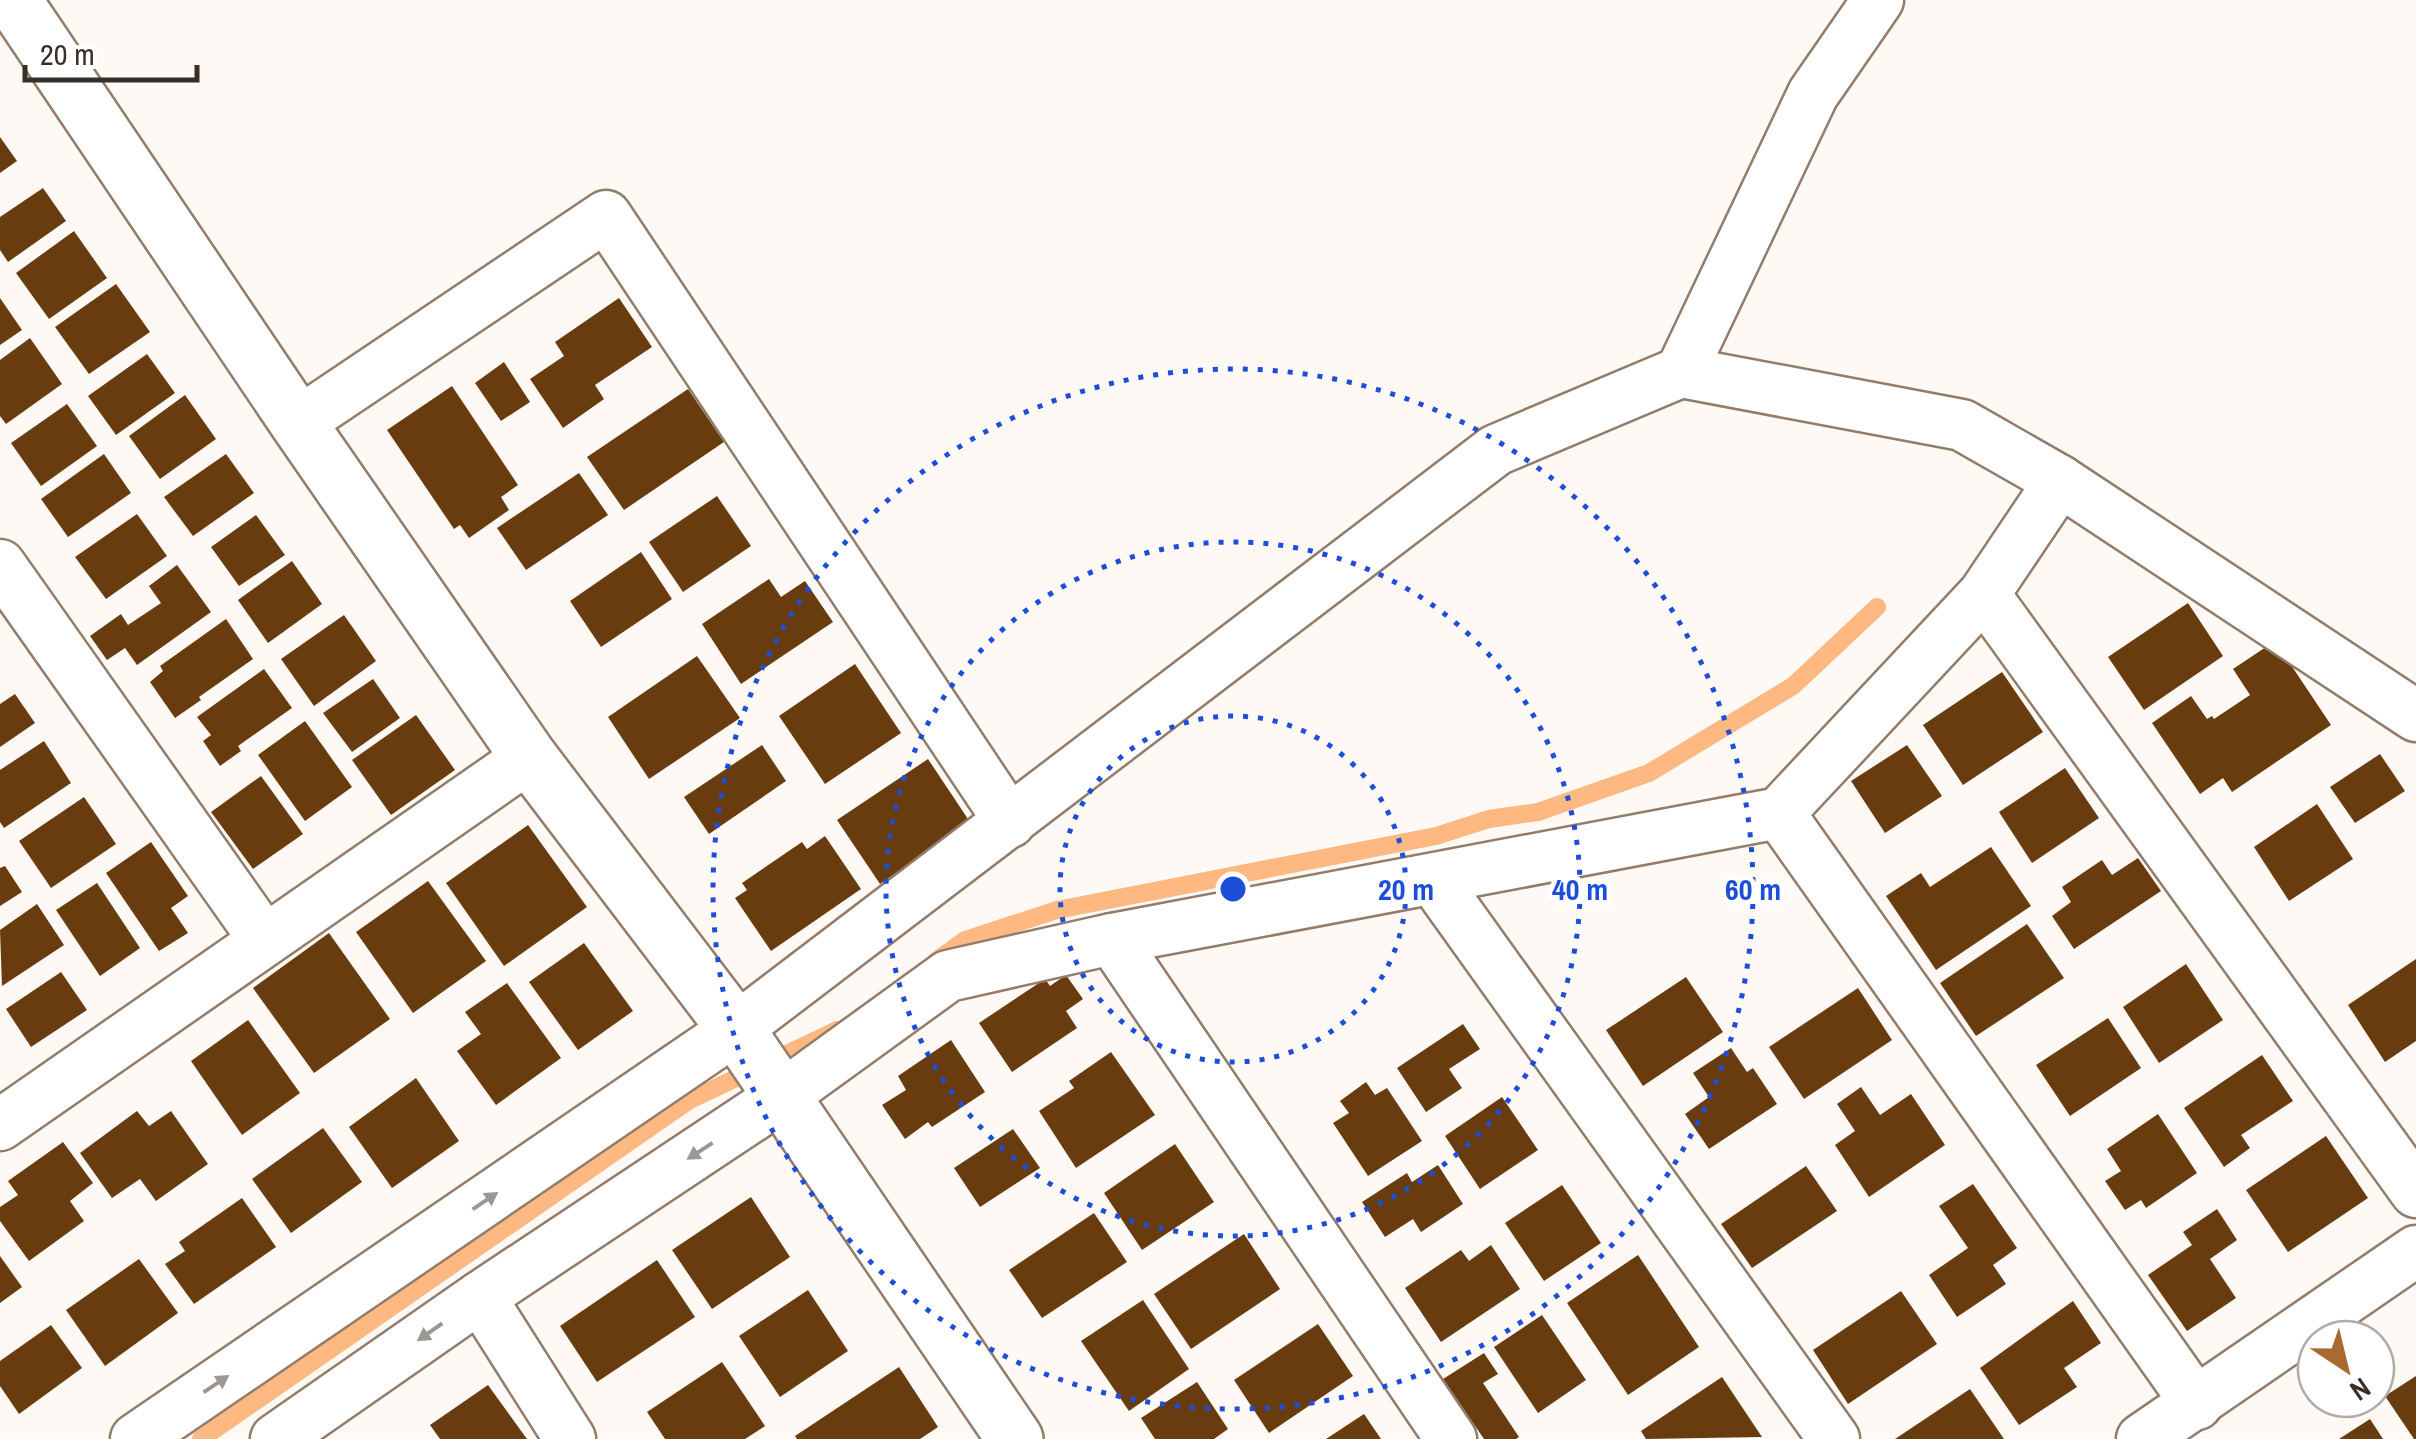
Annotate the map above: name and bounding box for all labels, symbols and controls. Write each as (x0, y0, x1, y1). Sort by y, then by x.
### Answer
scale bar (25, 20, 198, 82)
text: 20 m (40, 34, 95, 74)
text: 20 m (1378, 869, 1434, 909)
text: 40 m (1552, 869, 1608, 909)
text: 60 m (1725, 869, 1781, 909)
centre of rings (1215, 871, 1251, 907)
one-way arrow (686, 1141, 713, 1160)
one-way arrow (471, 1192, 498, 1211)
north arrow (2296, 1319, 2396, 1419)
one-way arrow (416, 1322, 443, 1341)
text: N (2343, 1369, 2378, 1410)
one-way arrow (203, 1375, 230, 1394)

